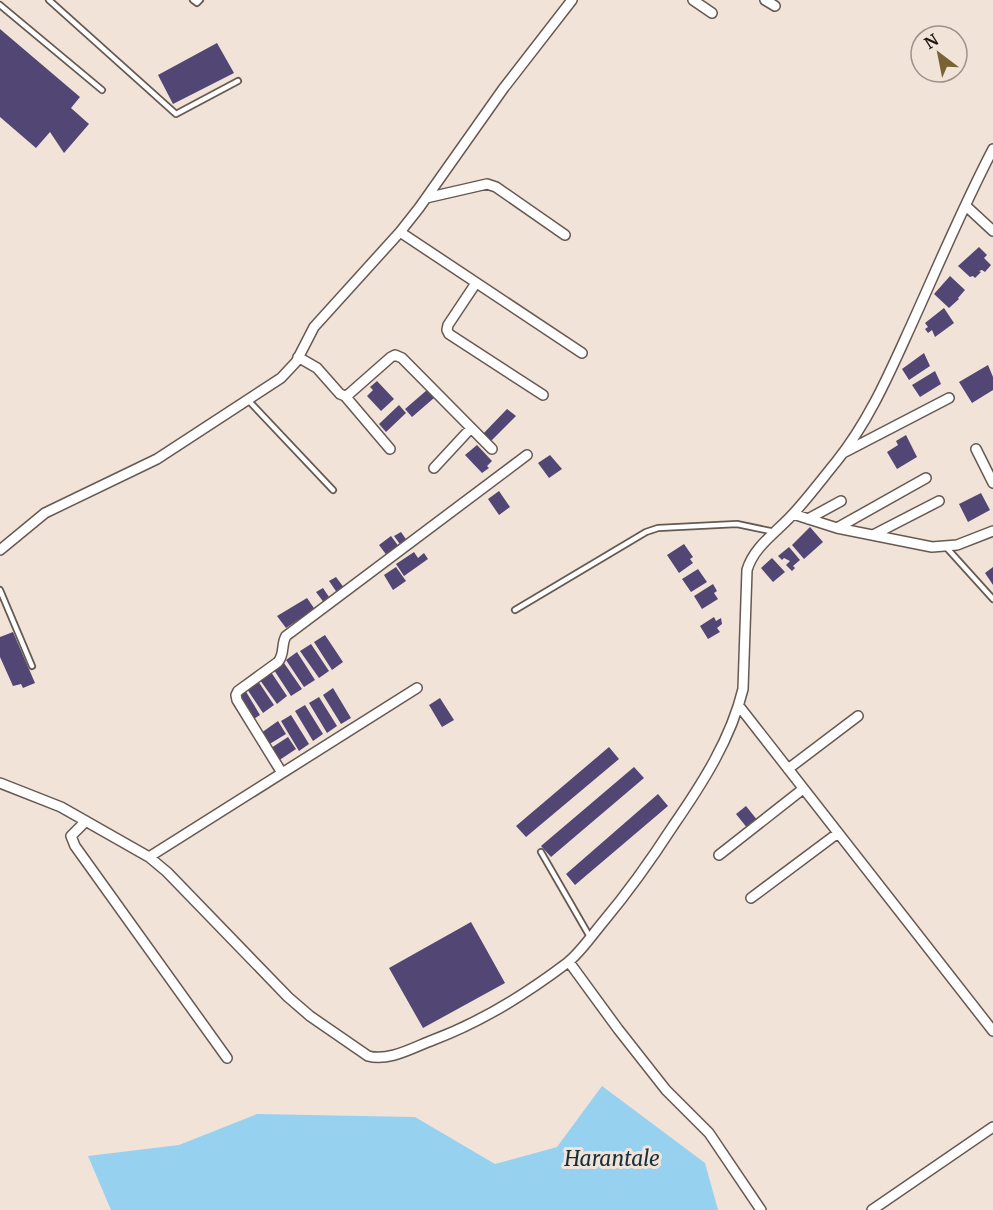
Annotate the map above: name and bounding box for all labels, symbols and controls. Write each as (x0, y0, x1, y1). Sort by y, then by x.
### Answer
north arrow (909, 24, 969, 84)
text: N (920, 29, 942, 53)
water label: Harantale (563, 1145, 660, 1172)

